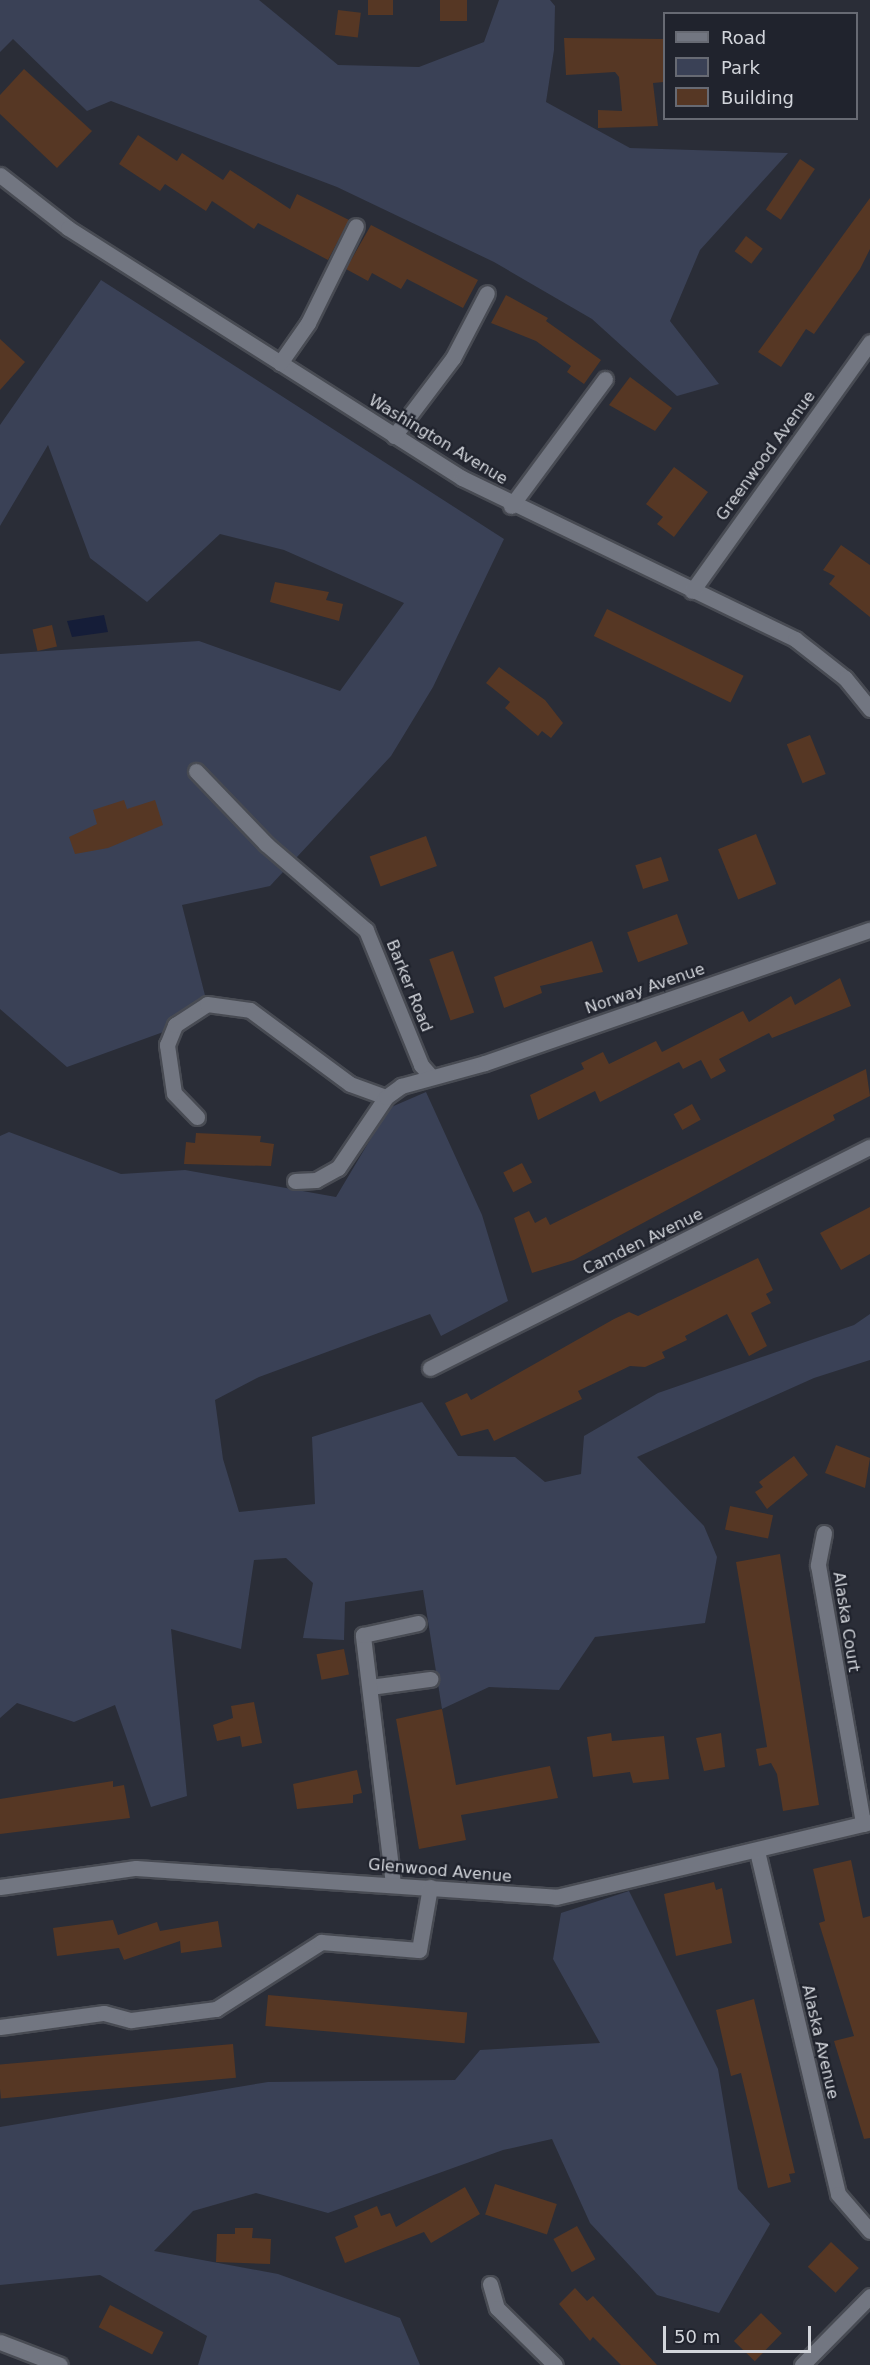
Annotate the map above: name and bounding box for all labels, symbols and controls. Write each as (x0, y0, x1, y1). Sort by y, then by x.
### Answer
legend (663, 12, 858, 120)
text: Road (721, 27, 766, 48)
text: Park (721, 57, 760, 78)
text: Building (721, 87, 794, 108)
street label: Greenwood Avenue (712, 387, 820, 525)
street label: Washington Avenue (365, 391, 511, 489)
street label: Barker Road (382, 937, 436, 1035)
street label: Norway Avenue (583, 960, 707, 1018)
street label: Camden Avenue (580, 1205, 706, 1279)
street label: Alaska Court (829, 1570, 863, 1674)
street label: Glenwood Avenue (367, 1855, 513, 1887)
street label: Alaska Avenue (798, 1983, 842, 2101)
scale bar (666, 2314, 814, 2352)
text: 50 m (674, 2326, 720, 2347)

